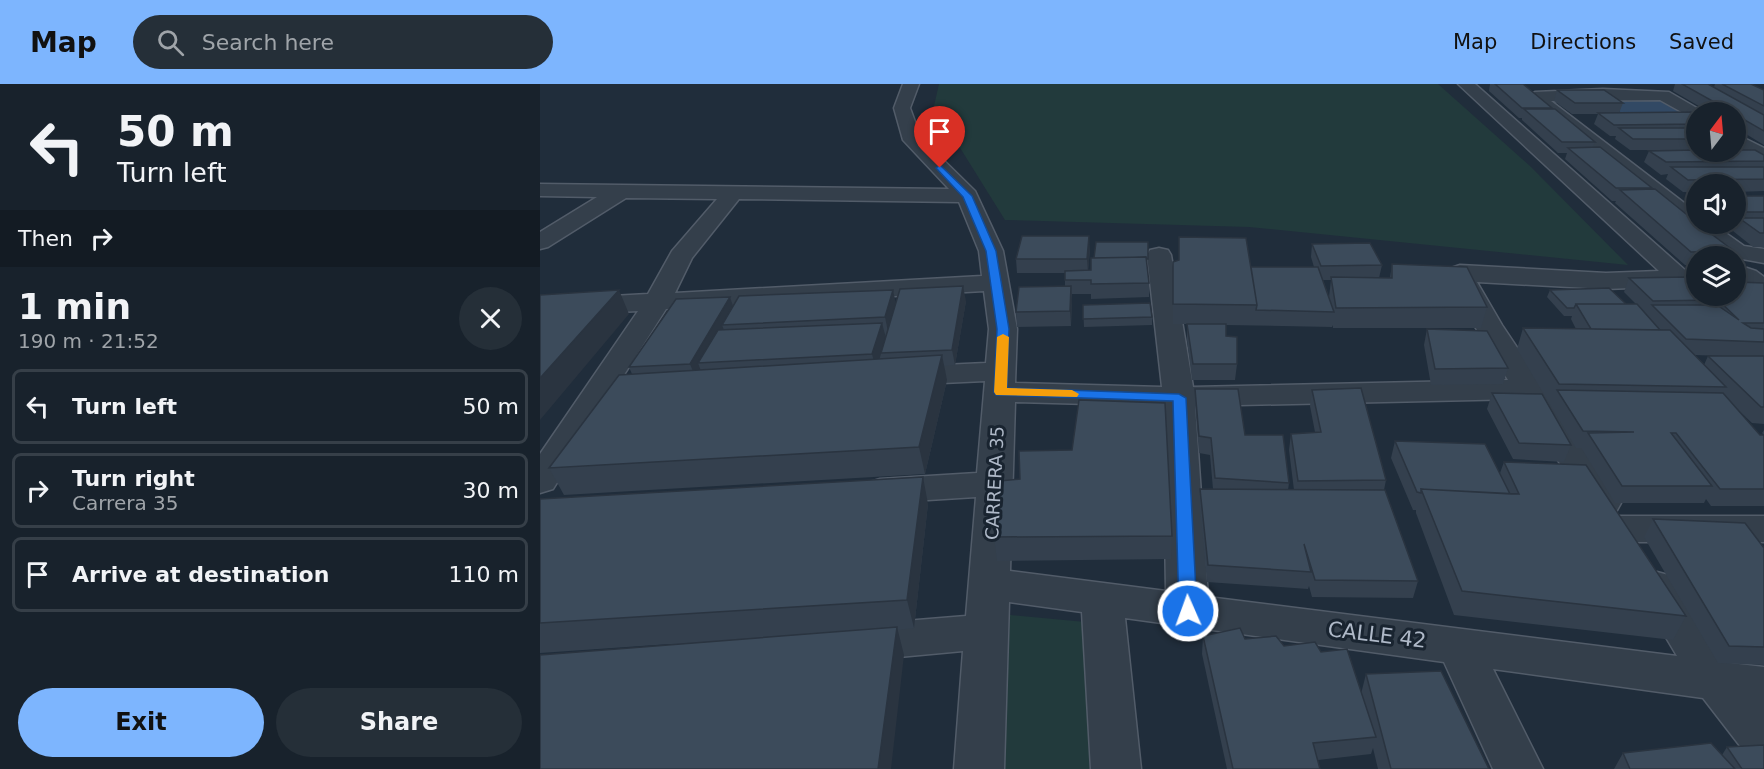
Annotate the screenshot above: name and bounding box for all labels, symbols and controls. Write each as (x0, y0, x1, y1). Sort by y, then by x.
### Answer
search box (133, 15, 553, 69)
text: Map (30, 26, 97, 59)
icon: search (154, 26, 187, 59)
text: Search here (202, 30, 334, 55)
text: Map (1453, 30, 1497, 54)
text: Directions (1530, 30, 1636, 54)
text: Saved (1669, 30, 1734, 54)
north arrow (1686, 102, 1746, 162)
map controls (1686, 102, 1746, 306)
pin (914, 106, 965, 168)
text: 50 m (117, 107, 234, 156)
icon: left (18, 108, 96, 186)
icon: arrive (923, 115, 956, 148)
text: Turn left (117, 157, 227, 188)
button: sound (1686, 174, 1746, 234)
icon: right (85, 222, 118, 255)
text: Then (18, 226, 73, 251)
button: layers (1686, 246, 1746, 306)
text: 1 min (18, 286, 131, 327)
button: close (459, 287, 522, 350)
text: 190 m · 21:52 (18, 329, 159, 353)
icon: left (21, 390, 54, 423)
text: Turn left (72, 394, 177, 419)
text: 50 m (463, 394, 519, 419)
street label: CARRERA 35 (981, 426, 1008, 540)
text: Turn right (72, 466, 195, 491)
icon: right (21, 474, 54, 507)
text: 30 m (463, 478, 519, 503)
text: Carrera 35 (72, 491, 178, 515)
icon: arrive (21, 558, 54, 591)
text: Arrive at destination (72, 562, 329, 587)
text: 110 m (449, 562, 519, 587)
position arrow (1156, 579, 1220, 643)
street label: CALLE 42 (1326, 617, 1428, 653)
button: Exit (18, 688, 264, 757)
button: Share (276, 688, 522, 757)

